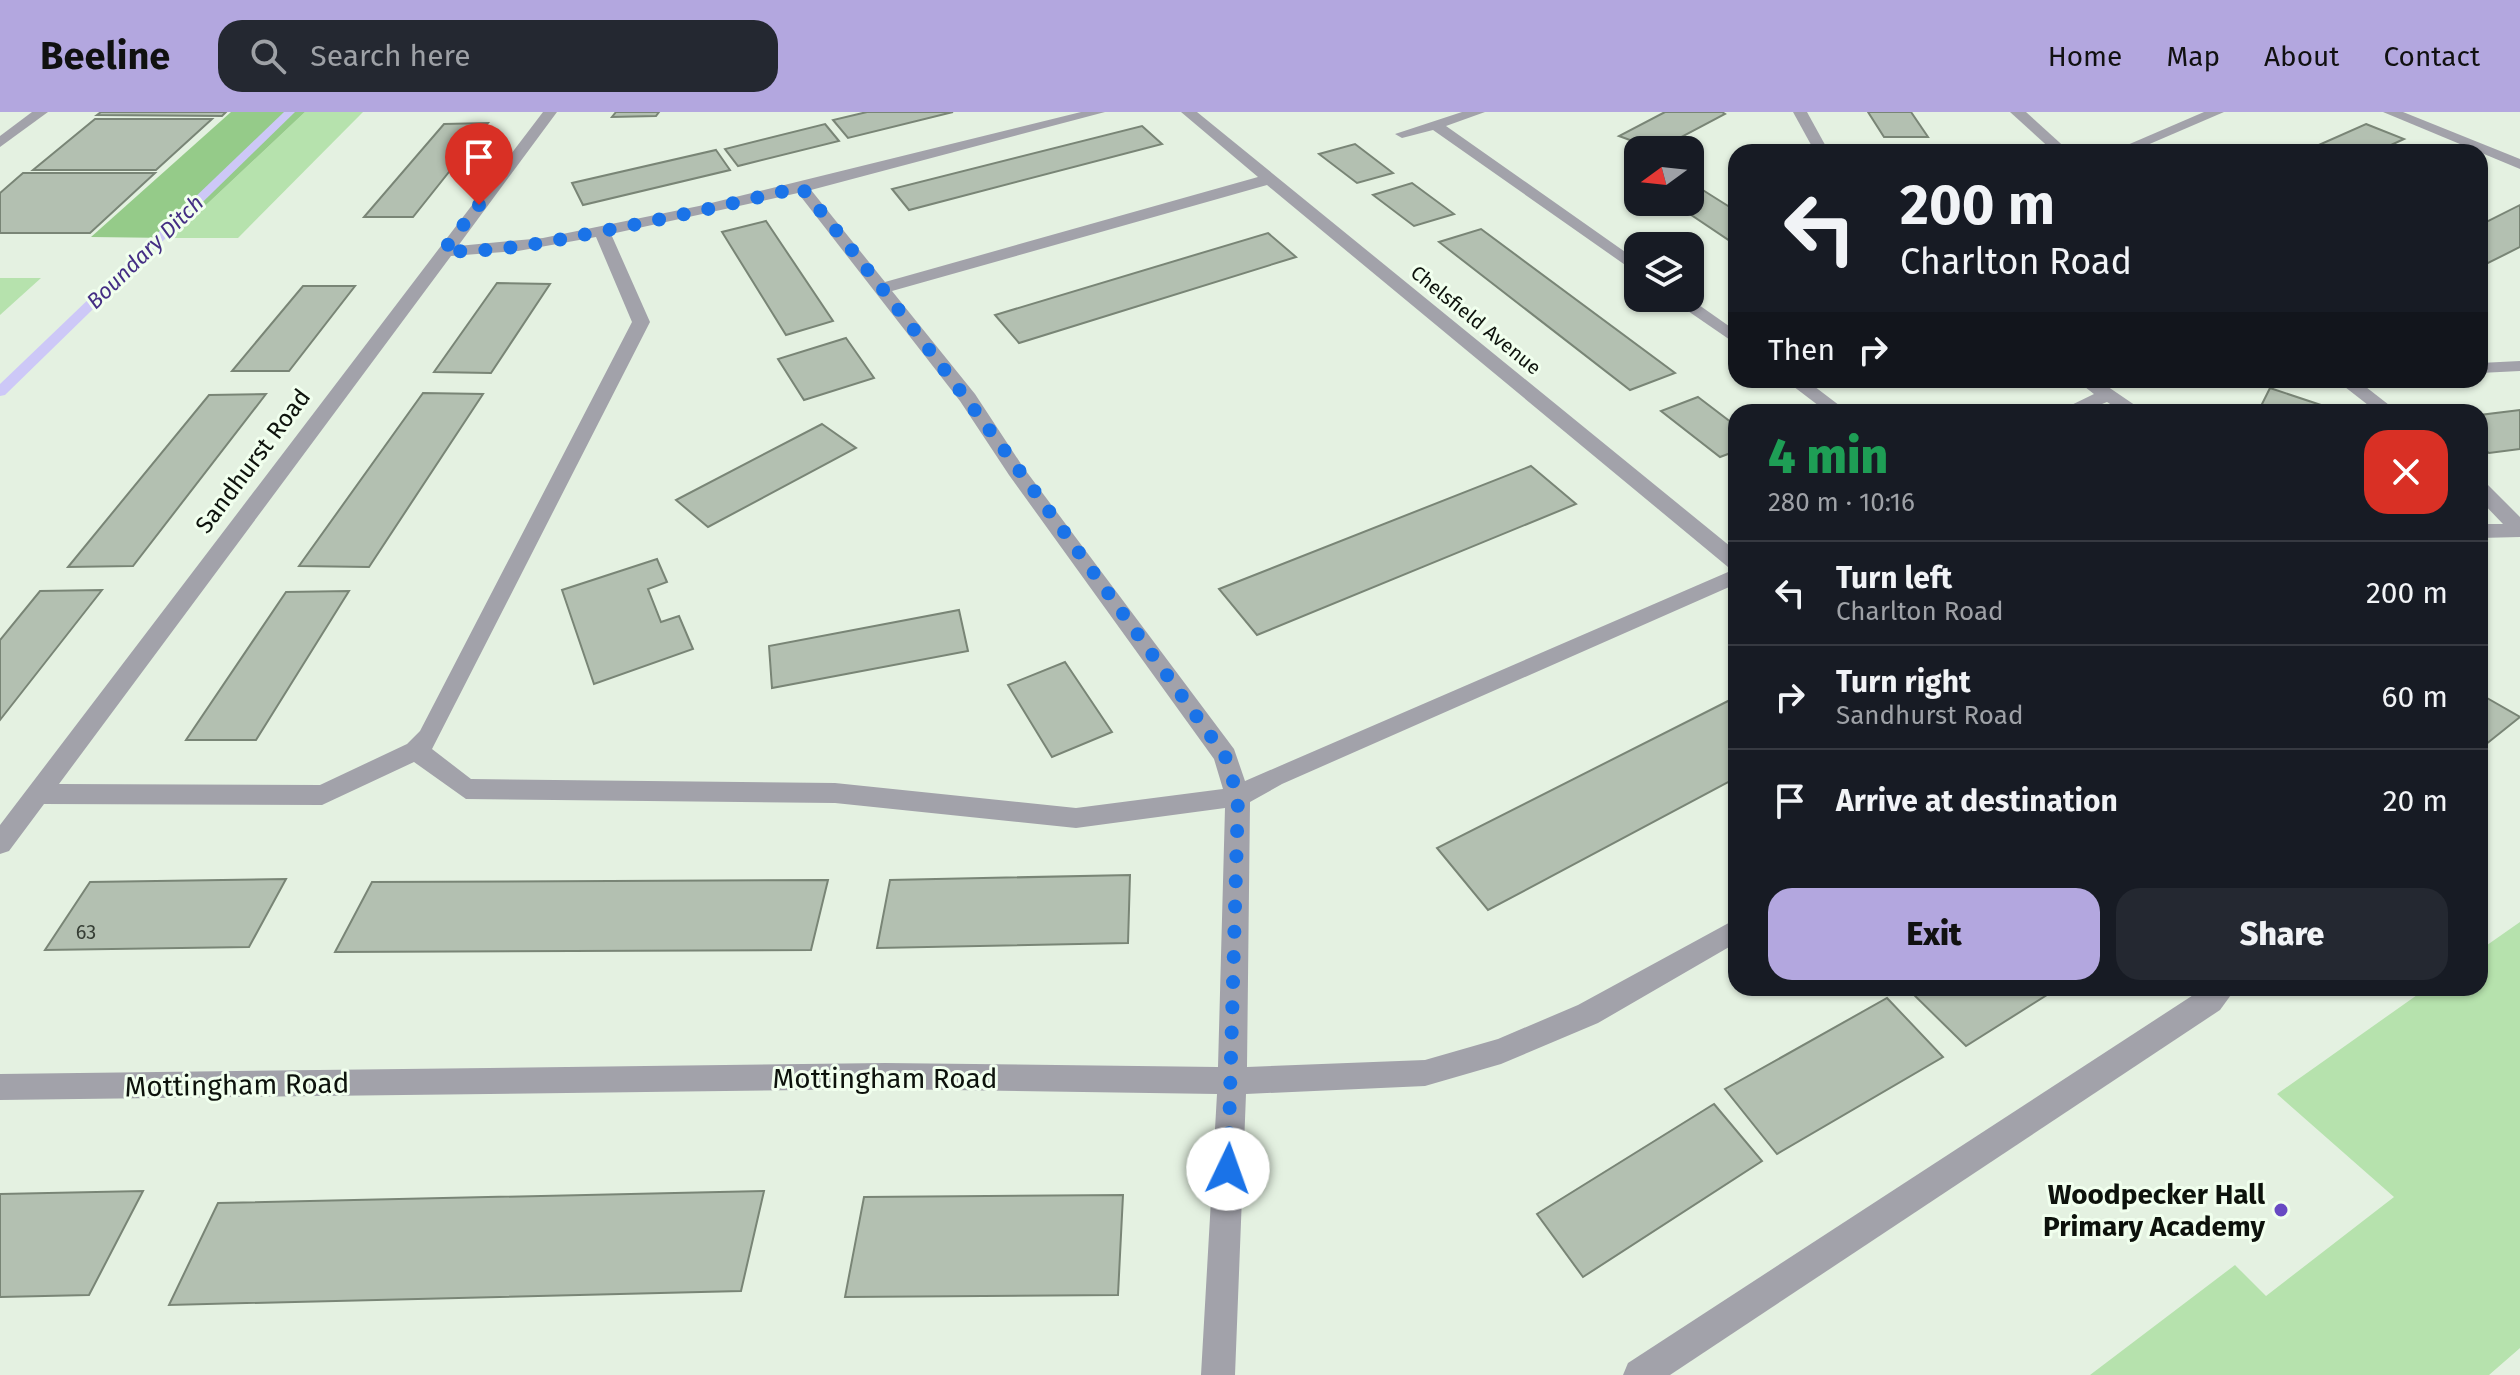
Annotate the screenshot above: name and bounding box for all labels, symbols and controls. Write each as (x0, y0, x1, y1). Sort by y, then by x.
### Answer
search box (218, 20, 778, 92)
text: Beeline (40, 33, 170, 79)
icon: search (246, 34, 290, 78)
text: Search here (310, 38, 471, 74)
text: Home (2048, 40, 2122, 73)
text: Map (2166, 40, 2220, 73)
text: About (2264, 40, 2339, 73)
text: Contact (2383, 40, 2480, 73)
pin (445, 123, 513, 205)
icon: arrive (457, 135, 501, 179)
north arrow (1624, 136, 1704, 216)
map controls (1624, 136, 1704, 312)
text: 200 m (1900, 172, 2055, 239)
icon: left (1768, 176, 1872, 280)
water label: Boundary Ditch (81, 189, 209, 315)
button: layers (1624, 232, 1704, 312)
text: Charlton Road (1900, 240, 2132, 284)
street label: Chelsfield Avenue (1406, 260, 1546, 380)
icon: right (1851, 328, 1895, 372)
text: Then (1768, 332, 1835, 368)
street label: Sandhurst Road (190, 383, 316, 539)
text: 4 min (1768, 428, 1888, 486)
button: close (2364, 430, 2448, 514)
text: 280 m · 10:16 (1768, 487, 1915, 518)
text: Turn left (1836, 560, 1952, 596)
icon: left (1768, 571, 1812, 615)
text: 200 m (2366, 575, 2448, 611)
text: Charlton Road (1836, 596, 2004, 627)
text: Turn right (1836, 664, 1971, 700)
icon: right (1768, 675, 1812, 719)
text: 60 m (2382, 679, 2448, 715)
text: Sandhurst Road (1836, 700, 2024, 731)
icon: arrive (1768, 779, 1812, 823)
text: Arrive at destination (1836, 783, 2118, 819)
text: 20 m (2383, 783, 2448, 819)
button: Exit (1768, 888, 2100, 980)
button: Share (2116, 888, 2448, 980)
house number: 63 (76, 920, 96, 944)
street label: Mottingham Road (773, 1062, 997, 1095)
street label: Mottingham Road (124, 1067, 350, 1103)
position arrow (1186, 1127, 1270, 1211)
place label: Woodpecker Hall Primary Academy (2043, 1178, 2266, 1243)
marker: Woodpecker Hall Primary Academy (2272, 1201, 2290, 1219)

